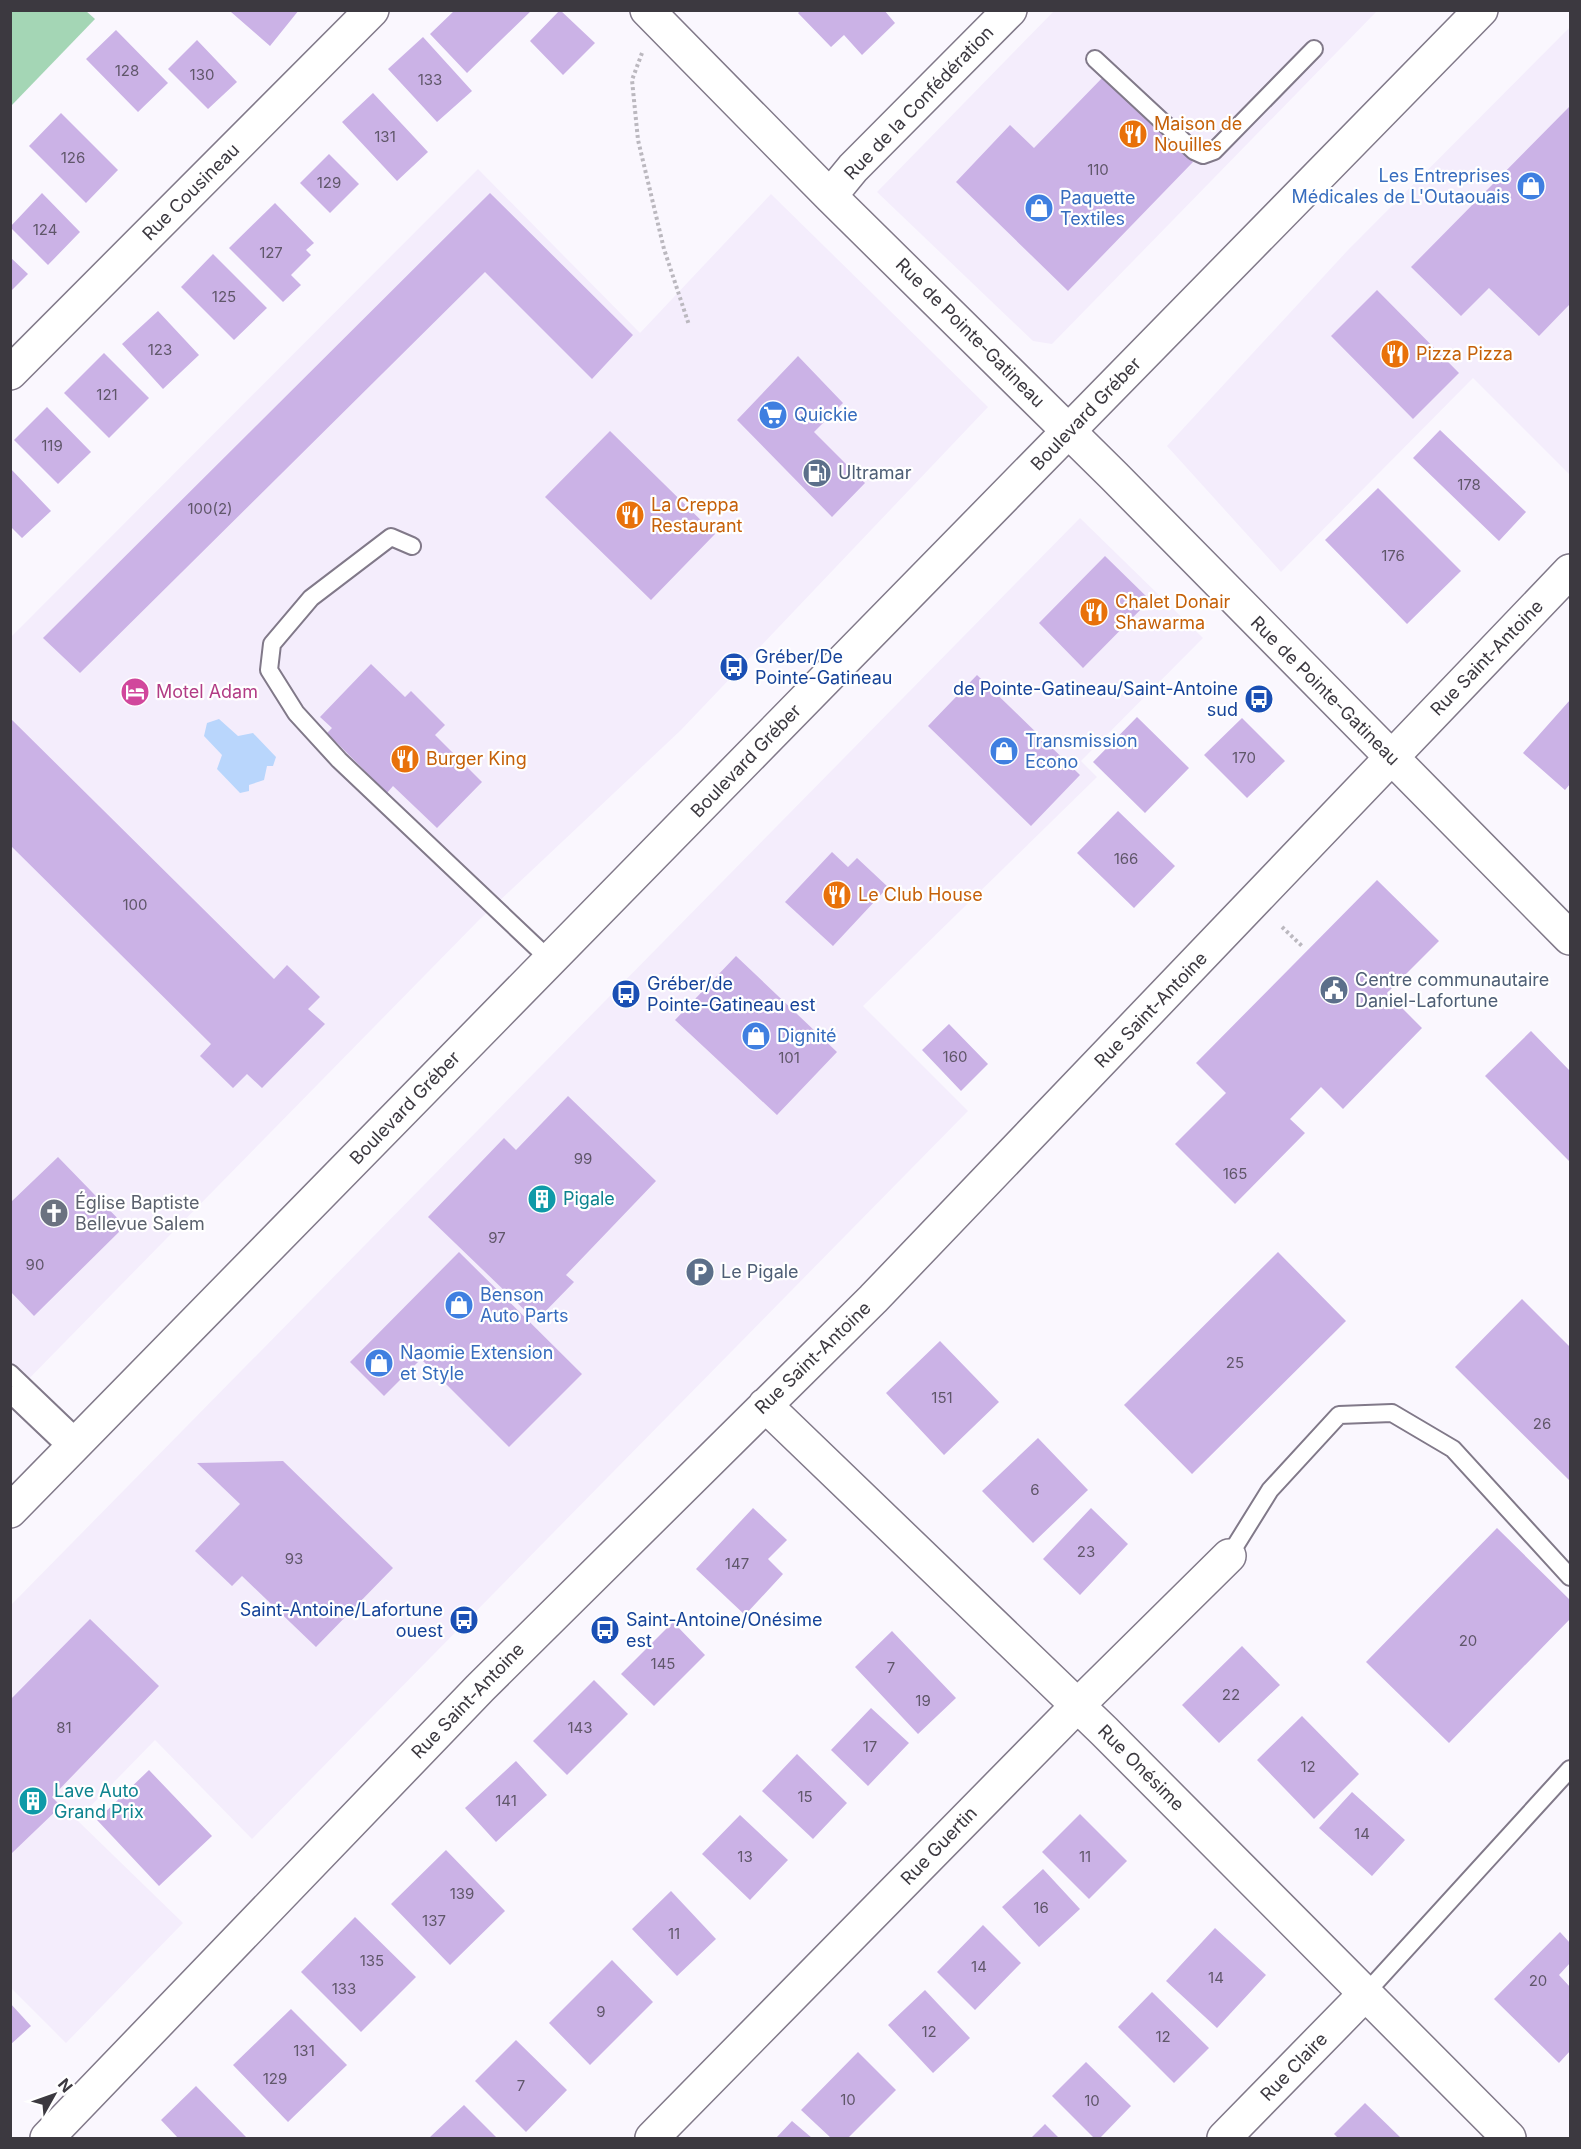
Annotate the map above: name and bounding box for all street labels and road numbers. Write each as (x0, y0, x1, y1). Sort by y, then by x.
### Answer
street label: Rue de la Confédération (840, 22, 997, 184)
street label: Rue Cousineau (138, 139, 243, 244)
street label: Rue de Pointe-Gatineau (892, 254, 1049, 411)
street label: Boulevard Gréber (1026, 353, 1145, 475)
street label: Rue Saint-Antoine (1426, 595, 1547, 720)
street label: Rue de Pointe-Gatineau (1247, 612, 1404, 769)
street label: Boulevard Gréber (686, 700, 805, 822)
street label: Rue Saint-Antoine (1090, 947, 1211, 1072)
street label: Boulevard Gréber (345, 1047, 464, 1169)
street label: Rue Saint-Antoine (750, 1297, 875, 1418)
street label: Rue Saint-Antoine (407, 1638, 528, 1763)
street label: Rue Onésime (1094, 1720, 1189, 1815)
street label: Rue Guertin (896, 1802, 981, 1889)
street label: Rue Claire (1256, 2028, 1331, 2105)

